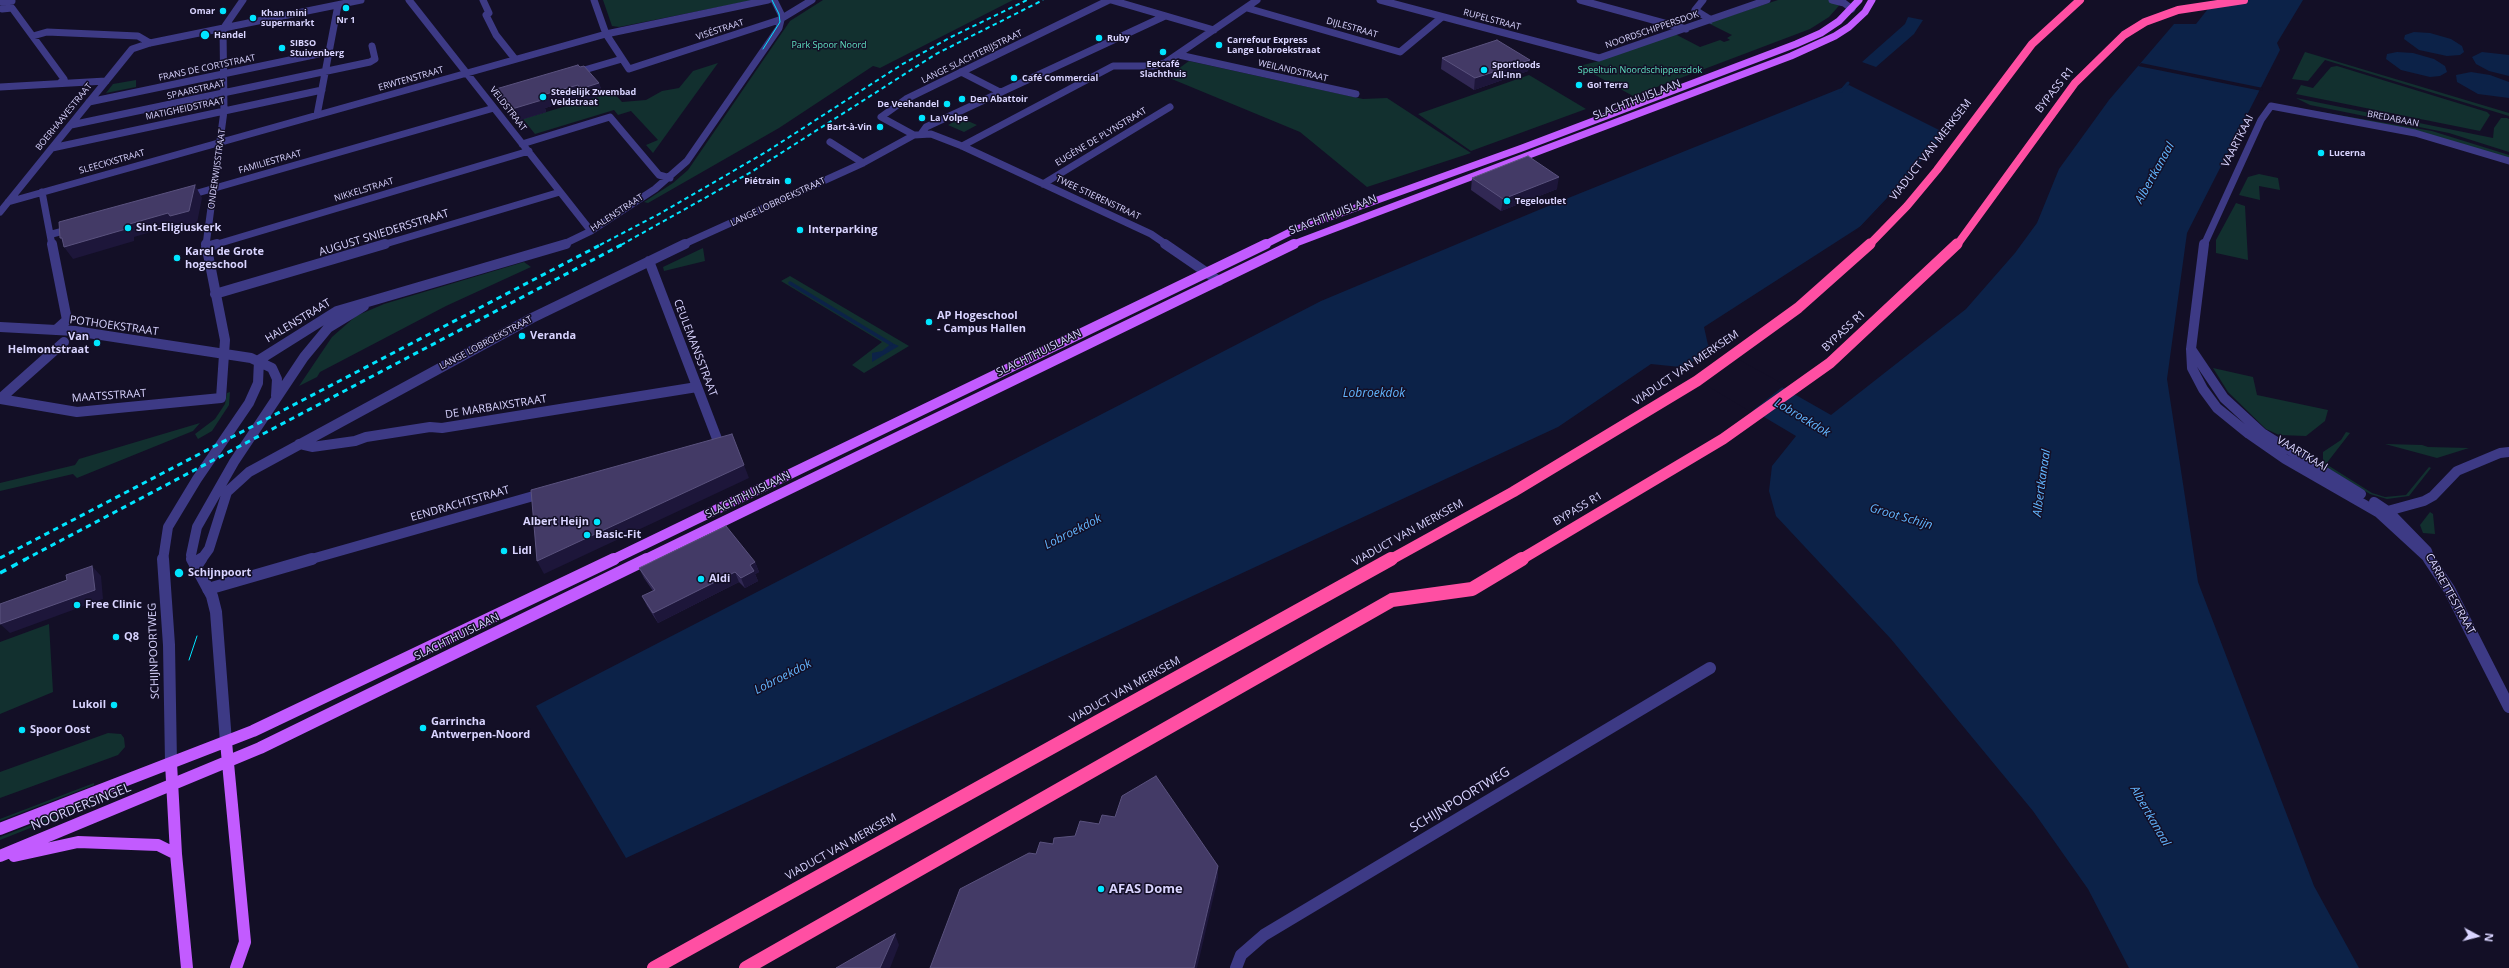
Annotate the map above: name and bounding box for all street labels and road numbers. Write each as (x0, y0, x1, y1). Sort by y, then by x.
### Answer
street label: RUPELSTRAAT (1462, 7, 1522, 33)
street label: NOORDSCHIPPERSDOK (1604, 9, 1700, 51)
street label: DIJLESTRAAT (1325, 16, 1379, 40)
street label: VISÉSTRAAT (695, 17, 745, 43)
street label: LANGE SLACHTERIJSTRAAT (920, 28, 1024, 86)
street label: FRANS DE CORTSTRAAT (158, 52, 256, 84)
street label: WEILANDSTRAAT (1257, 58, 1329, 84)
street label: BYPASS R1 (2033, 64, 2077, 116)
street label: ERWTENSTRAAT (377, 65, 445, 93)
street label: SLACHTHUISLAAN (1591, 77, 1683, 123)
street label: SPAARSTRAAT (166, 78, 226, 102)
street label: BOERHAAVESTRAAT (34, 81, 94, 153)
street label: VELDSTRAAT (487, 85, 529, 133)
street label: MATIGHEIDSTRAAT (145, 95, 225, 123)
street label: VIADUCT VAN MERKSEM (1887, 97, 1975, 203)
street label: EUGÈNE DE PLYNSTRAAT (1053, 105, 1149, 169)
street label: BREDABAAN (2366, 109, 2420, 129)
street label: VAARTKAAI (2219, 113, 2257, 169)
street label: ONDERWIJSSTRAAT (206, 128, 228, 210)
street label: SLEECKXSTRAAT (78, 147, 146, 177)
street label: FAMILIESTRAAT (237, 148, 303, 176)
street label: TWEE STIERENSTRAAT (1054, 174, 1142, 222)
street label: LANGE LOBROEKSTRAAT (729, 175, 827, 229)
street label: NIKKELSTRAAT (333, 176, 395, 204)
street label: HALENSTRAAT (589, 192, 645, 234)
street label: SLACHTHUISLAAN (1287, 192, 1379, 238)
street label: AUGUST SNIEDERSSTRAAT (317, 207, 451, 259)
street label: HALENSTRAAT (263, 296, 333, 346)
street label: CEULEMANSSTRAAT (670, 298, 720, 398)
street label: BYPASS R1 (1819, 307, 1869, 355)
street label: POTHOEKSTRAAT (69, 313, 159, 339)
street label: LANGE LOBROEKSTRAAT (438, 314, 534, 372)
street label: SLACHTHUISLAAN (994, 327, 1084, 379)
street label: VIADUCT VAN MERKSEM (1631, 328, 1741, 408)
street label: MAATSSTRAAT (71, 387, 147, 405)
street label: DE MARBAIXSTRAAT (444, 392, 548, 422)
street label: VAARTKAAI (2274, 434, 2330, 474)
street label: SLACHTHUISLAAN (703, 469, 793, 521)
street label: EENDRACHTSTRAAT (409, 484, 511, 524)
street label: BYPASS R1 (1551, 489, 1605, 529)
street label: VIADUCT VAN MERKSEM (1350, 497, 1466, 569)
street label: CARRETTESTRAAT (2422, 551, 2478, 637)
street label: SCHIJNPOORTWEG (146, 603, 162, 699)
street label: SLACHTHUISLAAN (412, 611, 502, 663)
street label: VIADUCT VAN MERKSEM (1067, 654, 1183, 726)
street label: SCHIJNPOORTWEG (1407, 764, 1513, 836)
street label: NOORDERSINGEL (29, 780, 133, 834)
street label: VIADUCT VAN MERKSEM (783, 811, 899, 883)

